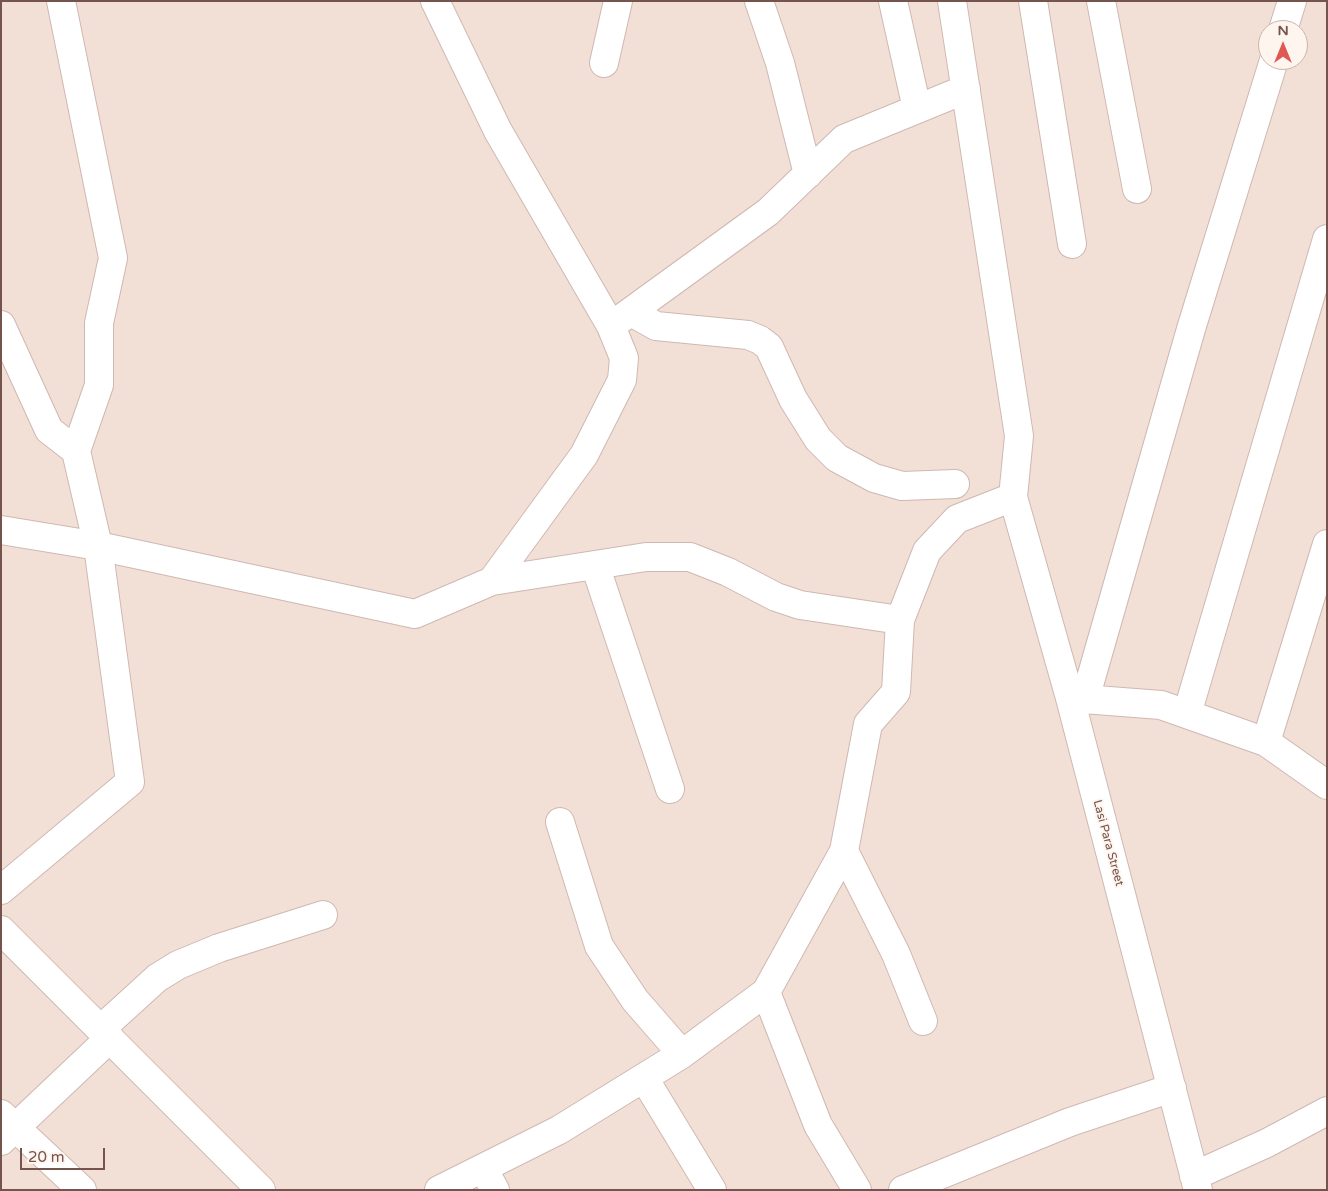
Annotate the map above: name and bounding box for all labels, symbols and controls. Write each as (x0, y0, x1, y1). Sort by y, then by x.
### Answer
north arrow (1258, 20, 1308, 70)
text: N (1277, 22, 1289, 39)
street label: Lasi Para Street (1090, 798, 1126, 888)
scale bar (22, 1138, 108, 1170)
text: 20 m (28, 1148, 65, 1166)

